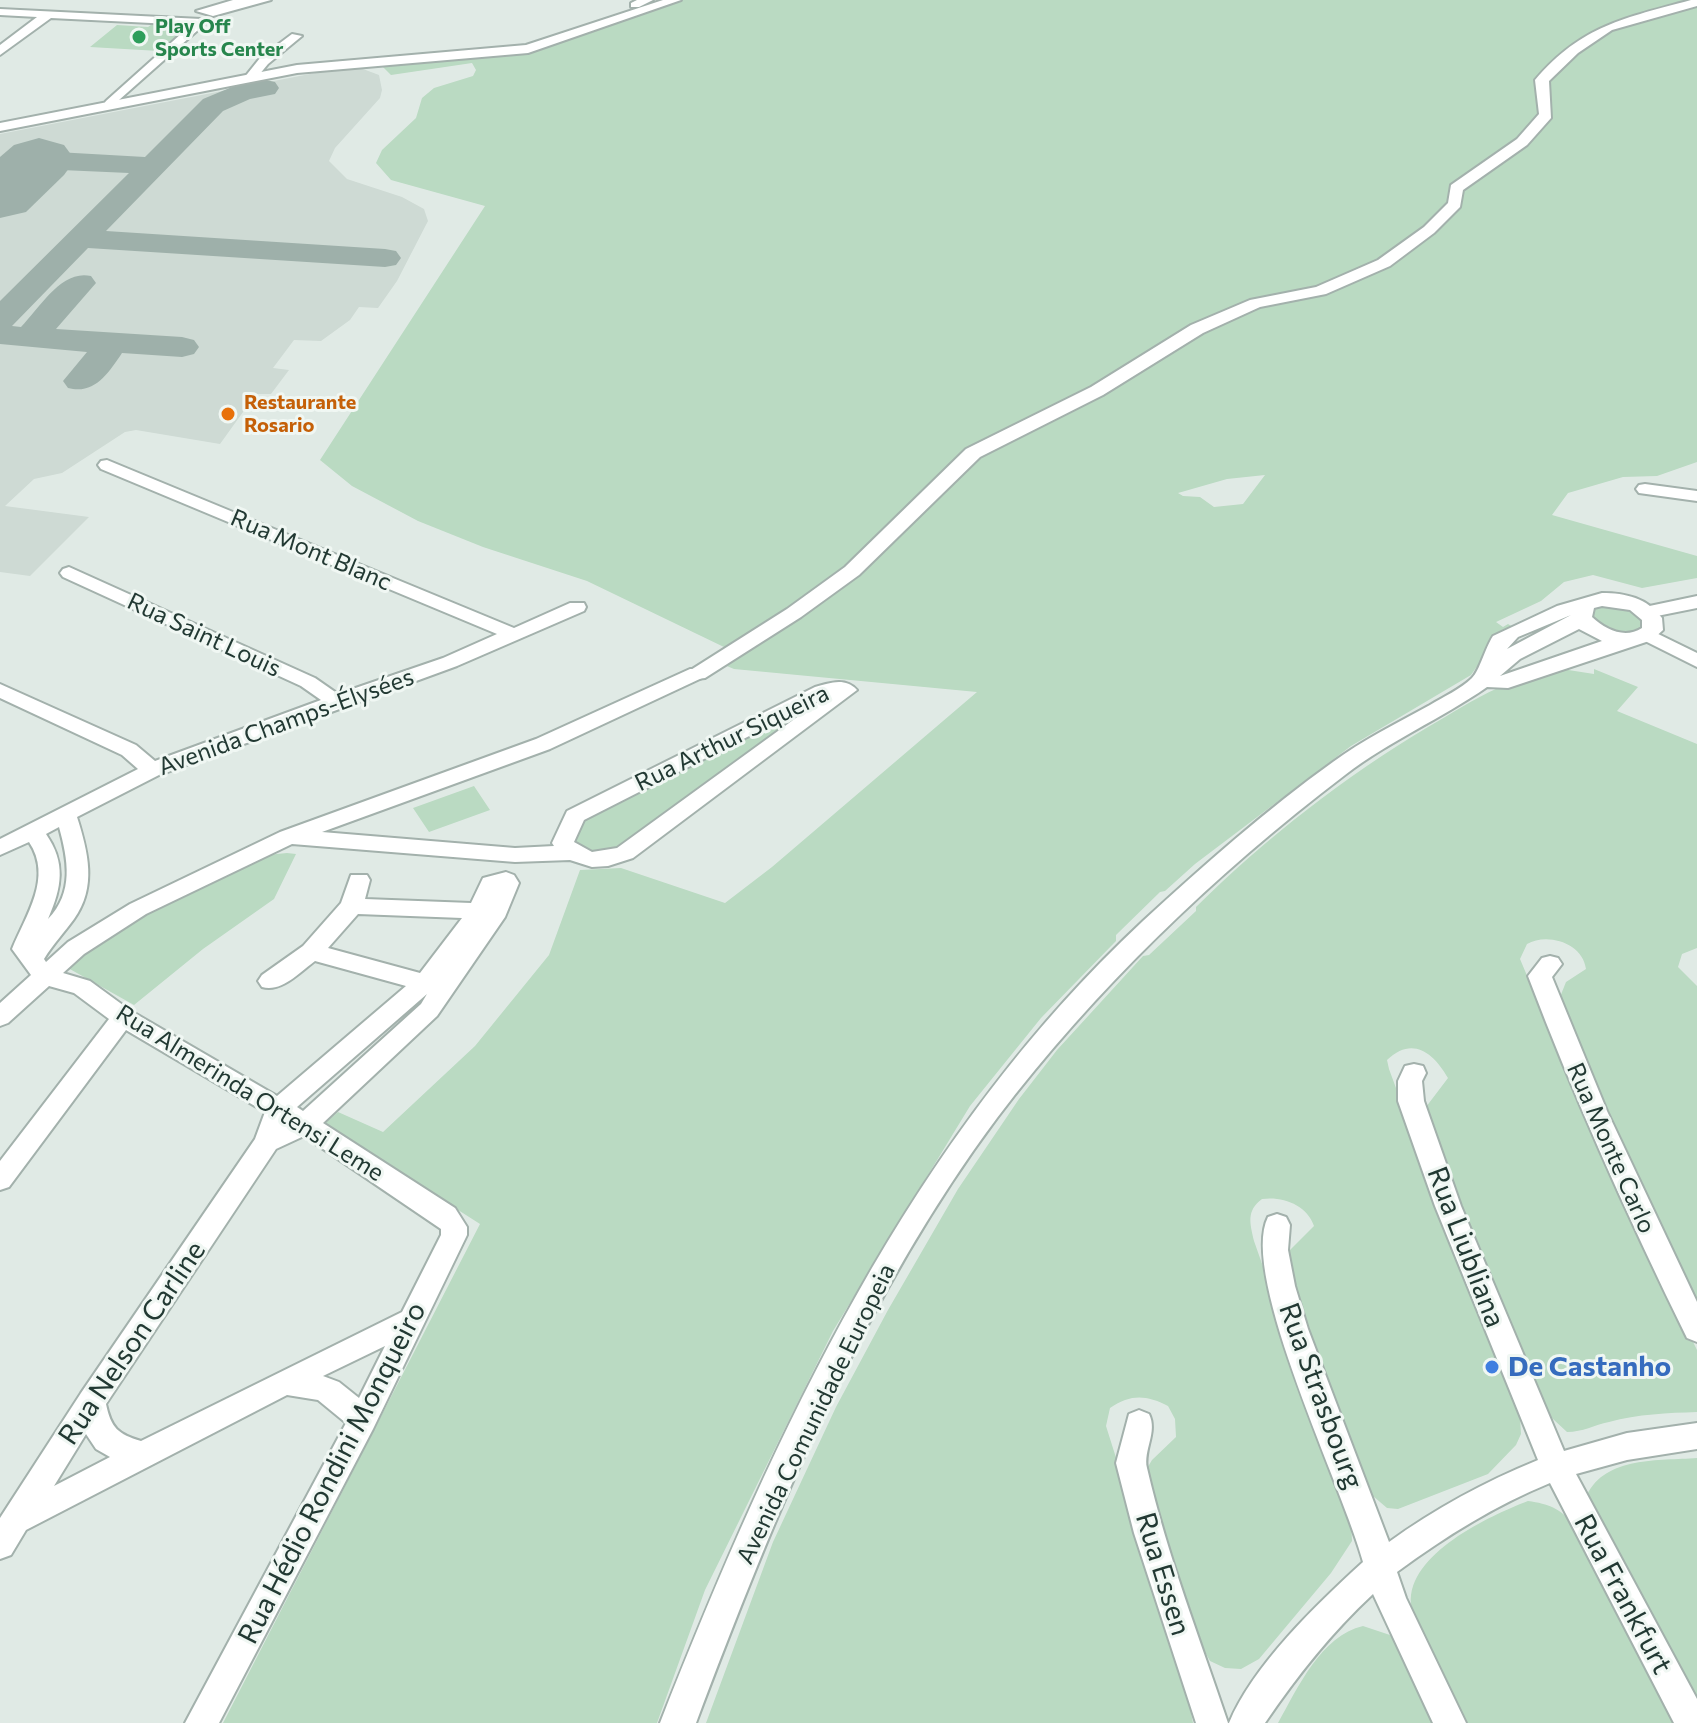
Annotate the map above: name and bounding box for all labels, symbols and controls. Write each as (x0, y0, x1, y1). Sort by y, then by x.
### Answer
place label: Play Off Sports Center (155, 14, 284, 61)
marker: Play Off Sports Center (130, 28, 148, 46)
place label: Restaurante Rosario (244, 390, 356, 437)
marker: Restaurante Rosario (219, 405, 237, 423)
street label: Rua Mont Blanc (226, 503, 396, 597)
street label: Rua Saint Louis (123, 587, 285, 683)
street label: Avenida Champs-Élysées (154, 662, 418, 782)
street label: Rua Arthur Siqueira (630, 679, 834, 797)
street label: Rua Almerinda Ortensi Leme (111, 999, 389, 1187)
street label: Rua Monte Carlo (1561, 1058, 1661, 1238)
street label: Rua Liubliana (1420, 1162, 1512, 1332)
street label: Rua Nelson Carline (51, 1235, 213, 1451)
street label: Avenida Comunidade Europeia (731, 1259, 901, 1569)
street label: Rua Hédio Rondini Monqueiro (231, 1297, 433, 1649)
street label: Rua Strasbourg (1272, 1298, 1370, 1494)
place label: De Castanho (1508, 1350, 1671, 1384)
marker: De Castanho (1483, 1358, 1501, 1376)
street label: Rua Essen (1128, 1508, 1198, 1640)
street label: Rua Frankfurt (1567, 1508, 1679, 1680)

